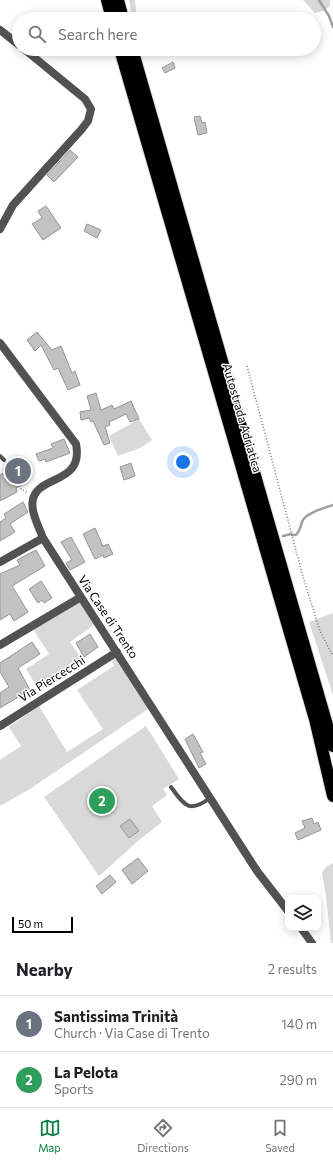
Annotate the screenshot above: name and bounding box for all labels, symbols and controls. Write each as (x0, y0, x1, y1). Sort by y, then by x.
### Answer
search box (12, 12, 321, 56)
icon: search (26, 23, 48, 45)
text: Search here (58, 25, 137, 43)
street label: Autostrada Adriatica (221, 362, 265, 474)
your location (173, 452, 193, 472)
pin: 1 (5, 456, 31, 486)
street label: Via Case di Trento (76, 572, 142, 661)
street label: Via Piercecchi (16, 652, 87, 704)
pin: 2 (89, 786, 115, 816)
map controls (285, 895, 321, 931)
button: layers (285, 895, 321, 931)
scale bar (12, 915, 73, 934)
text: 50 m (18, 917, 43, 930)
text: Nearby (16, 959, 73, 980)
text: 2 results (268, 961, 317, 977)
text: Santissima Trinità (54, 1007, 178, 1025)
text: 1 (26, 1016, 32, 1032)
text: 140 m (281, 1016, 317, 1032)
text: Church · Via Case di Trento (54, 1025, 210, 1041)
text: La Pelota (54, 1063, 118, 1081)
text: 2 (25, 1072, 33, 1088)
text: 290 m (280, 1072, 317, 1088)
text: Sports (54, 1081, 94, 1097)
tab: Map (38, 1117, 61, 1154)
tab: Directions (137, 1117, 189, 1154)
tab: Saved (265, 1117, 295, 1154)

